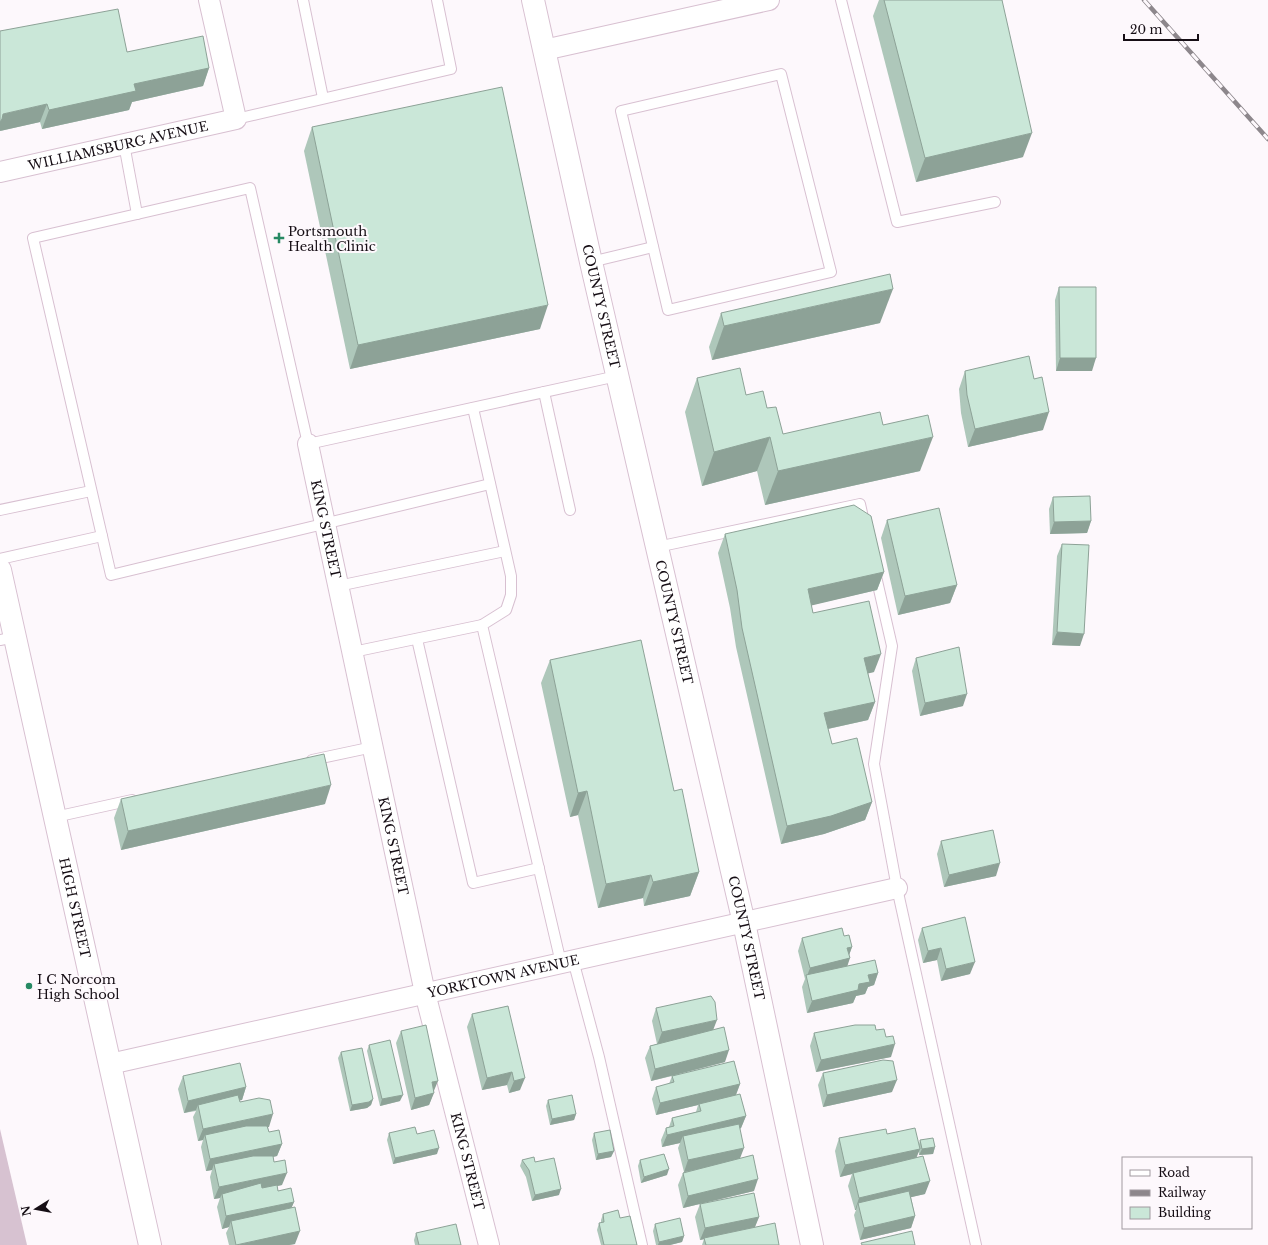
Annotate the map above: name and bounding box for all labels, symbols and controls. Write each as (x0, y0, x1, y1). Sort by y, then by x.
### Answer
scale bar (1124, 16, 1198, 42)
text: 20 m (1130, 22, 1162, 37)
street label: WILLIAMSBURG AVENUE (25, 117, 210, 174)
place label: Portsmouth Health Clinic (288, 223, 376, 255)
marker: Portsmouth Health Clinic (273, 232, 285, 244)
street label: COUNTY STREET (579, 243, 624, 371)
street label: KING STREET (307, 478, 345, 580)
street label: COUNTY STREET (652, 558, 697, 687)
street label: KING STREET (375, 795, 413, 897)
street label: HIGH STREET (56, 856, 95, 960)
street label: COUNTY STREET (725, 874, 769, 1002)
street label: YORKTOWN AVENUE (425, 951, 581, 1001)
place label: I C Norcom High School (37, 971, 119, 1003)
marker: I C Norcom High School (24, 981, 34, 991)
street label: KING STREET (447, 1111, 488, 1213)
legend (1122, 1157, 1252, 1229)
text: Road (1158, 1165, 1190, 1180)
text: Railway (1158, 1185, 1207, 1200)
north arrow (16, 1189, 56, 1229)
text: N (18, 1204, 34, 1217)
text: Building (1158, 1205, 1212, 1220)

